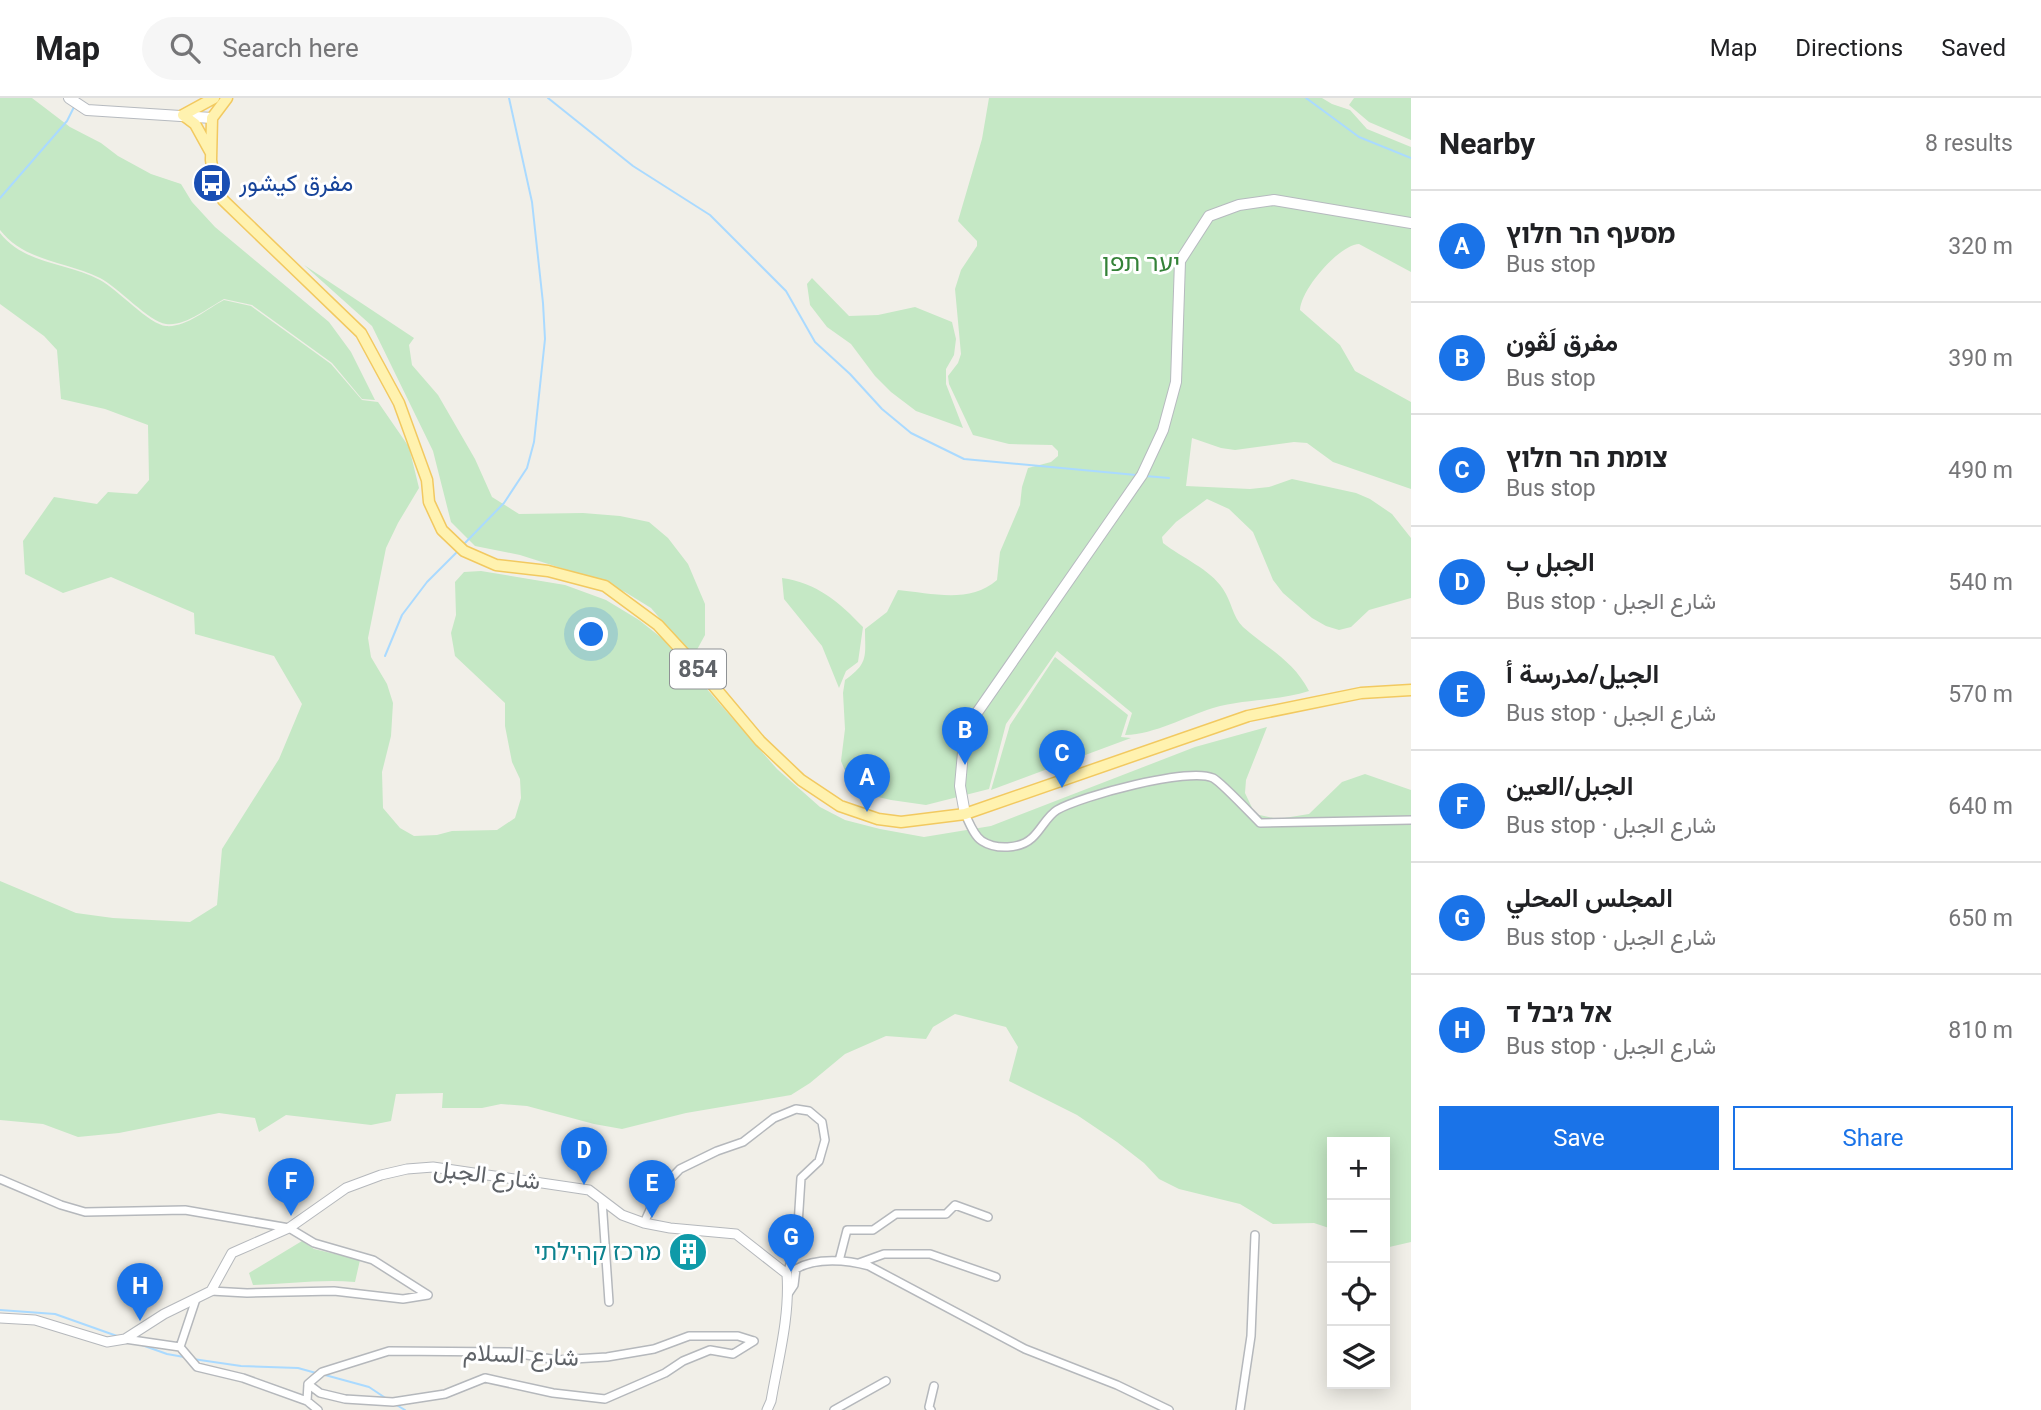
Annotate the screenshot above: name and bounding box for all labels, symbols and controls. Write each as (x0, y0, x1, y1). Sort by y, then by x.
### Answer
search box (142, 17, 632, 80)
text: Map (35, 29, 100, 68)
icon: search (166, 29, 204, 67)
text: Search here (222, 33, 359, 63)
text: Map (1710, 34, 1757, 62)
text: Directions (1795, 34, 1903, 62)
text: Saved (1941, 34, 2006, 62)
text: Nearby (1439, 126, 1535, 161)
text: 8 results (1925, 130, 2013, 157)
bus stop icon: مفرق كيشور (191, 162, 233, 204)
place label: مفرق كيشور (238, 169, 353, 198)
text: מסעף הר חלוץ (1506, 219, 1675, 249)
text: A (1454, 233, 1470, 260)
text: 320 m (1948, 233, 2013, 260)
park label: יער תפן (1102, 249, 1180, 277)
text: Bus stop (1506, 251, 1596, 278)
text: مفرق لَڤون (1506, 327, 1618, 357)
text: B (1455, 345, 1469, 372)
text: 390 m (1948, 345, 2013, 372)
text: Bus stop (1506, 365, 1596, 392)
text: צומת הר חלוץ (1506, 443, 1668, 473)
text: C (1454, 457, 1470, 484)
text: 490 m (1948, 457, 2013, 484)
text: Bus stop (1506, 475, 1596, 502)
text: الجبل ب (1506, 547, 1595, 577)
text: D (1455, 569, 1469, 596)
text: 540 m (1948, 569, 2013, 596)
text: Bus stop · شارع الجبل (1506, 588, 1716, 615)
your location (574, 617, 608, 651)
road number: 854 (670, 650, 726, 688)
text: الجيل/مدرسة أ (1506, 659, 1659, 689)
text: E (1456, 681, 1468, 708)
text: 570 m (1948, 681, 2013, 708)
text: Bus stop · شارع الجبل (1506, 700, 1716, 727)
pin: B (942, 707, 988, 765)
pin: C (1039, 730, 1085, 788)
pin: A (844, 754, 890, 812)
text: الجبل/العين (1506, 771, 1633, 801)
text: F (1456, 793, 1468, 820)
text: 640 m (1948, 793, 2013, 820)
text: Bus stop · شارع الجبل (1506, 812, 1716, 839)
text: المجلس المحلي (1506, 883, 1673, 913)
text: G (1454, 905, 1470, 932)
text: 650 m (1948, 905, 2013, 932)
text: Bus stop · شارع الجبل (1506, 924, 1716, 951)
text: אל ג׳בל ד (1506, 998, 1612, 1028)
text: H (1454, 1017, 1470, 1044)
text: 810 m (1948, 1017, 2013, 1044)
text: Bus stop · شارع الجبل (1506, 1033, 1716, 1060)
button: Save (1439, 1106, 1719, 1170)
button: Share (1733, 1106, 2013, 1170)
pin: D (561, 1127, 607, 1185)
map controls (1327, 1137, 1390, 1389)
button: + (1327, 1137, 1390, 1200)
street label: شارع الجبل (432, 1155, 542, 1197)
pin: F (268, 1158, 314, 1216)
pin: E (629, 1160, 675, 1218)
button: − (1327, 1200, 1390, 1263)
pin: G (768, 1214, 814, 1272)
building icon: מרכז קהילתי (667, 1231, 709, 1273)
place label: מרכז קהילתי (534, 1238, 661, 1266)
pin: H (117, 1263, 163, 1321)
button: locate (1327, 1263, 1390, 1326)
button: layers (1327, 1326, 1390, 1389)
street label: شارع السلام (462, 1338, 580, 1374)

